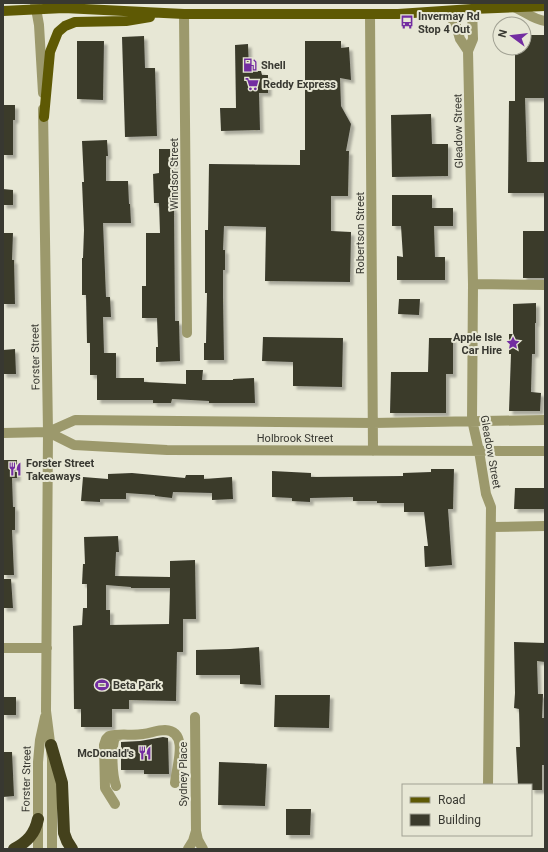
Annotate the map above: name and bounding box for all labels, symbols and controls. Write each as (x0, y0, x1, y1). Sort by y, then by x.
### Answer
place label: Invermay Rd Stop 4 Out (418, 10, 480, 36)
bus stop icon: Invermay Rd Stop 4 Out (399, 14, 415, 30)
north arrow (492, 16, 532, 56)
text: N (496, 28, 510, 39)
fuel station icon: Shell (242, 57, 258, 73)
place label: Shell (261, 59, 286, 72)
supermarket icon: Reddy Express (244, 76, 260, 92)
place label: Reddy Express (263, 78, 336, 91)
street label: Gleadow Street (451, 93, 466, 168)
street label: Windsor Street (168, 138, 181, 210)
street label: Robertson Street (354, 191, 367, 274)
street label: Forster Street (28, 323, 43, 390)
place label: Apple Isle Car Hire (453, 331, 502, 357)
place icon: Apple Isle Car Hire (505, 335, 521, 351)
street label: Gleadow Street (478, 414, 503, 490)
street label: Holbrook Street (257, 432, 334, 445)
place label: Forster Street Takeaways (26, 457, 95, 483)
restaurant icon: Forster Street Takeaways (7, 461, 23, 477)
sports icon: Beta Park (94, 677, 110, 693)
place label: Beta Park (113, 679, 161, 692)
street label: Sydney Place (177, 741, 190, 806)
street label: Forster Street (19, 745, 34, 812)
restaurant icon: McDonald's (137, 745, 153, 761)
place label: McDonald's (77, 747, 134, 760)
legend (402, 784, 532, 836)
text: Road (438, 793, 466, 807)
text: Building (438, 813, 481, 827)

